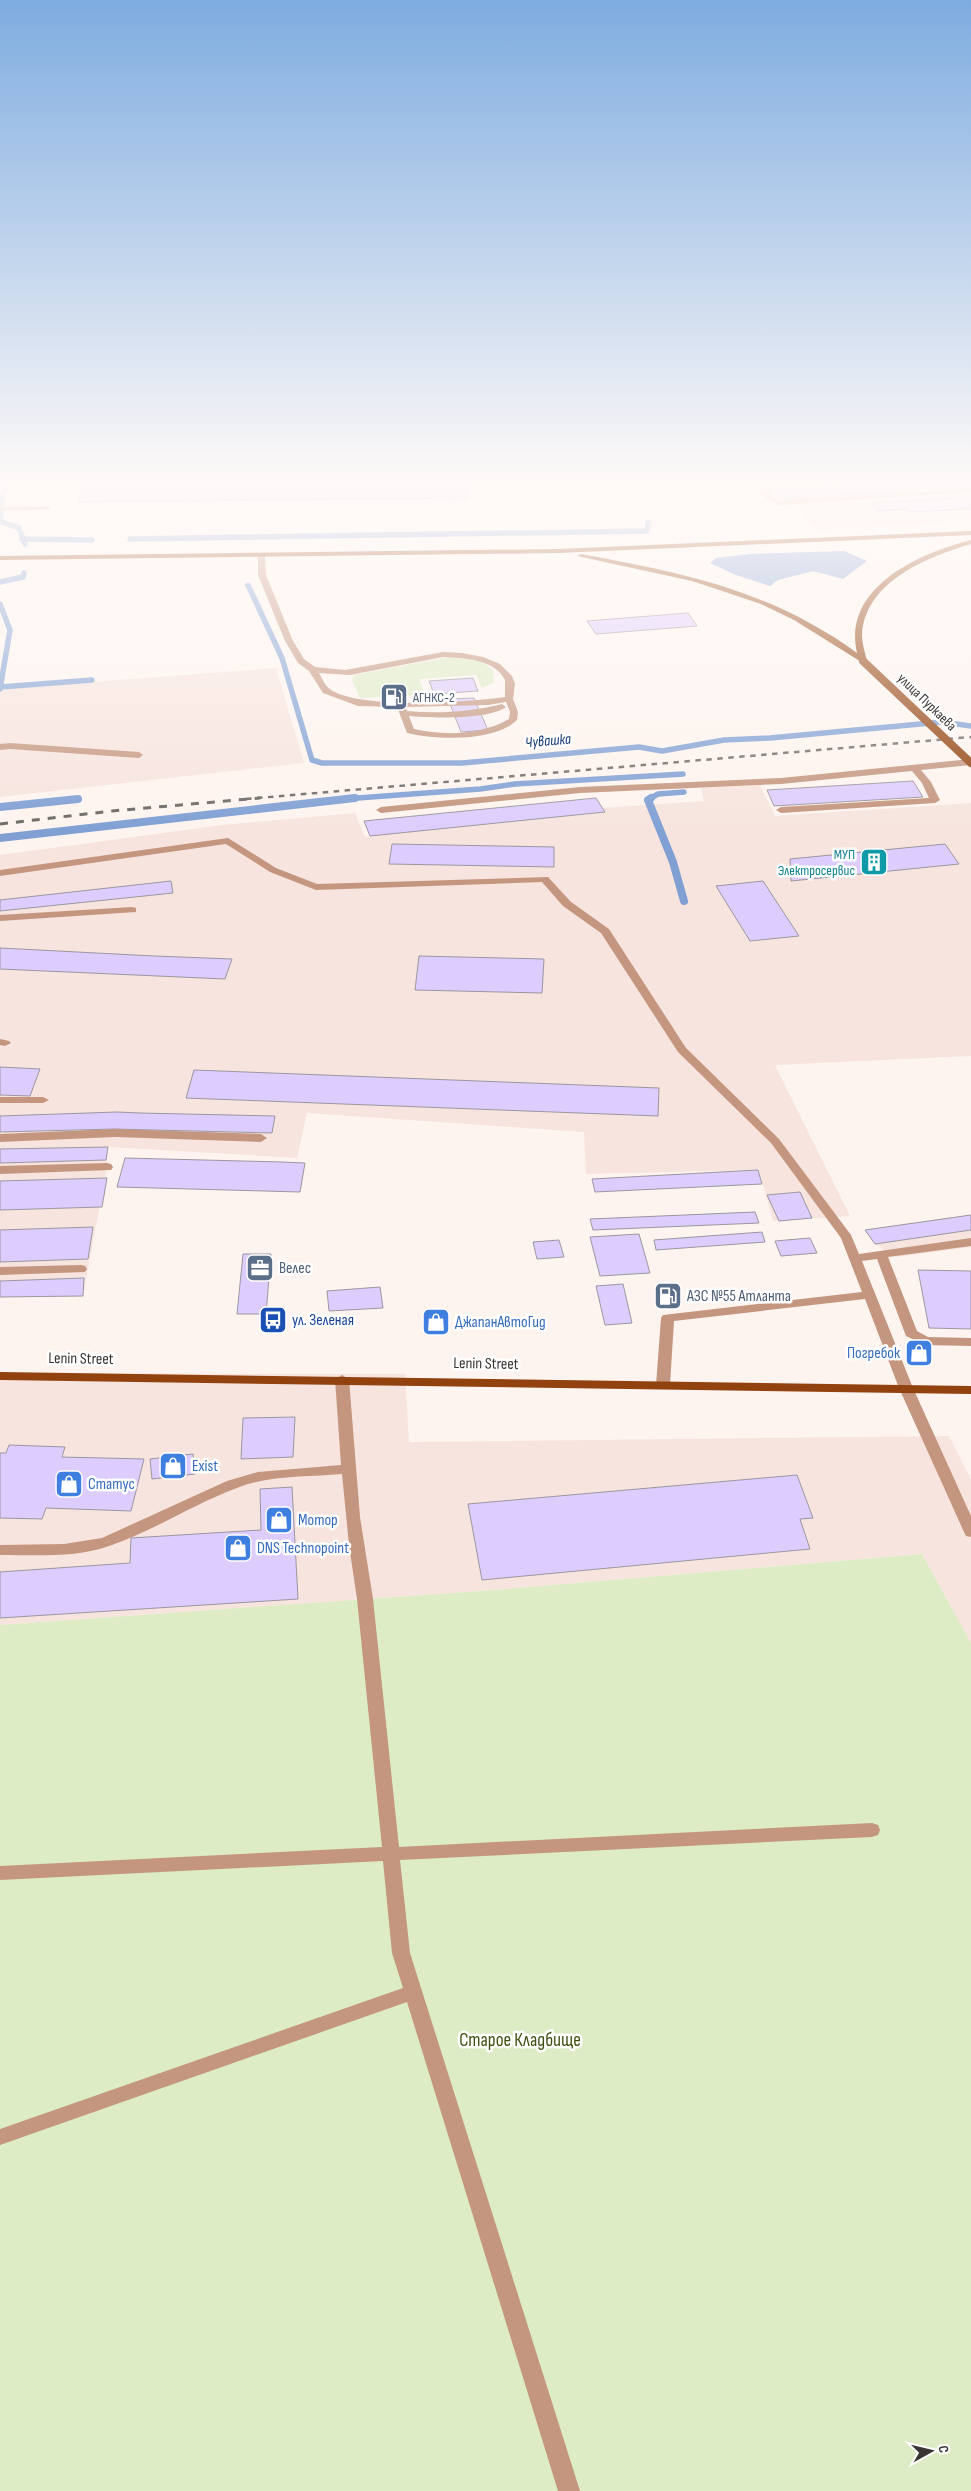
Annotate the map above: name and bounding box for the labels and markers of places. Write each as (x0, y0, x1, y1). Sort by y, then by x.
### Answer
fuel station icon: АГНКС-2 (379, 682, 409, 712)
place label: АГНКС-2 (412, 689, 455, 706)
place label: МУП Электросервис (778, 846, 855, 879)
building icon: МУП Электросервис (859, 847, 889, 877)
office icon: Велес (245, 1253, 275, 1283)
place label: Велес (279, 1259, 311, 1278)
fuel station icon: АЗС №55 Атланта (653, 1281, 683, 1311)
place label: АЗС №55 Атланта (686, 1287, 791, 1306)
bus stop icon: ул. Зеленая (258, 1305, 288, 1335)
shop icon: ДжапанАвтоГид (421, 1307, 451, 1337)
place label: ул. Зеленая (292, 1311, 354, 1330)
place label: ДжапанАвтоГид (455, 1313, 546, 1332)
shop icon: Погребок (904, 1338, 934, 1368)
place label: Погребок (847, 1344, 901, 1363)
shop icon: Exist (158, 1451, 188, 1481)
place label: Exist (192, 1457, 218, 1476)
shop icon: Статус (54, 1469, 84, 1499)
place label: Статус (88, 1475, 135, 1494)
shop icon: Мотор (264, 1505, 294, 1535)
place label: Мотор (298, 1511, 338, 1530)
shop icon: DNS Technopoint (223, 1533, 253, 1563)
place label: DNS Technopoint (257, 1539, 349, 1558)

